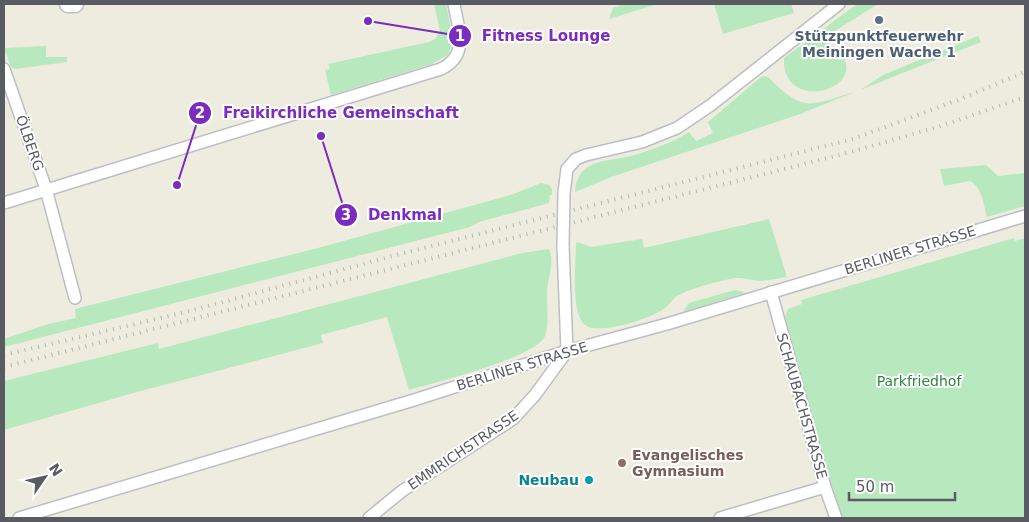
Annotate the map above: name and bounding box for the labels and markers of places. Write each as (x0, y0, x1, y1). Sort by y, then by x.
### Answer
marker: Stützpunktfeuerwehr Meiningen Wache 1 (873, 14, 885, 26)
callout: Fitness Lounge (447, 21, 621, 51)
place label: Stützpunktfeuerwehr Meiningen Wache 1 (795, 28, 963, 60)
callout: Freikirchliche Gemeinschaft (188, 98, 469, 128)
callout: Denkmal (333, 200, 453, 230)
place label: Evangelisches Gymnasium (632, 447, 744, 479)
marker: Evangelisches Gymnasium (616, 457, 628, 469)
place label: Neubau (518, 472, 579, 488)
marker: Neubau (583, 474, 595, 486)

